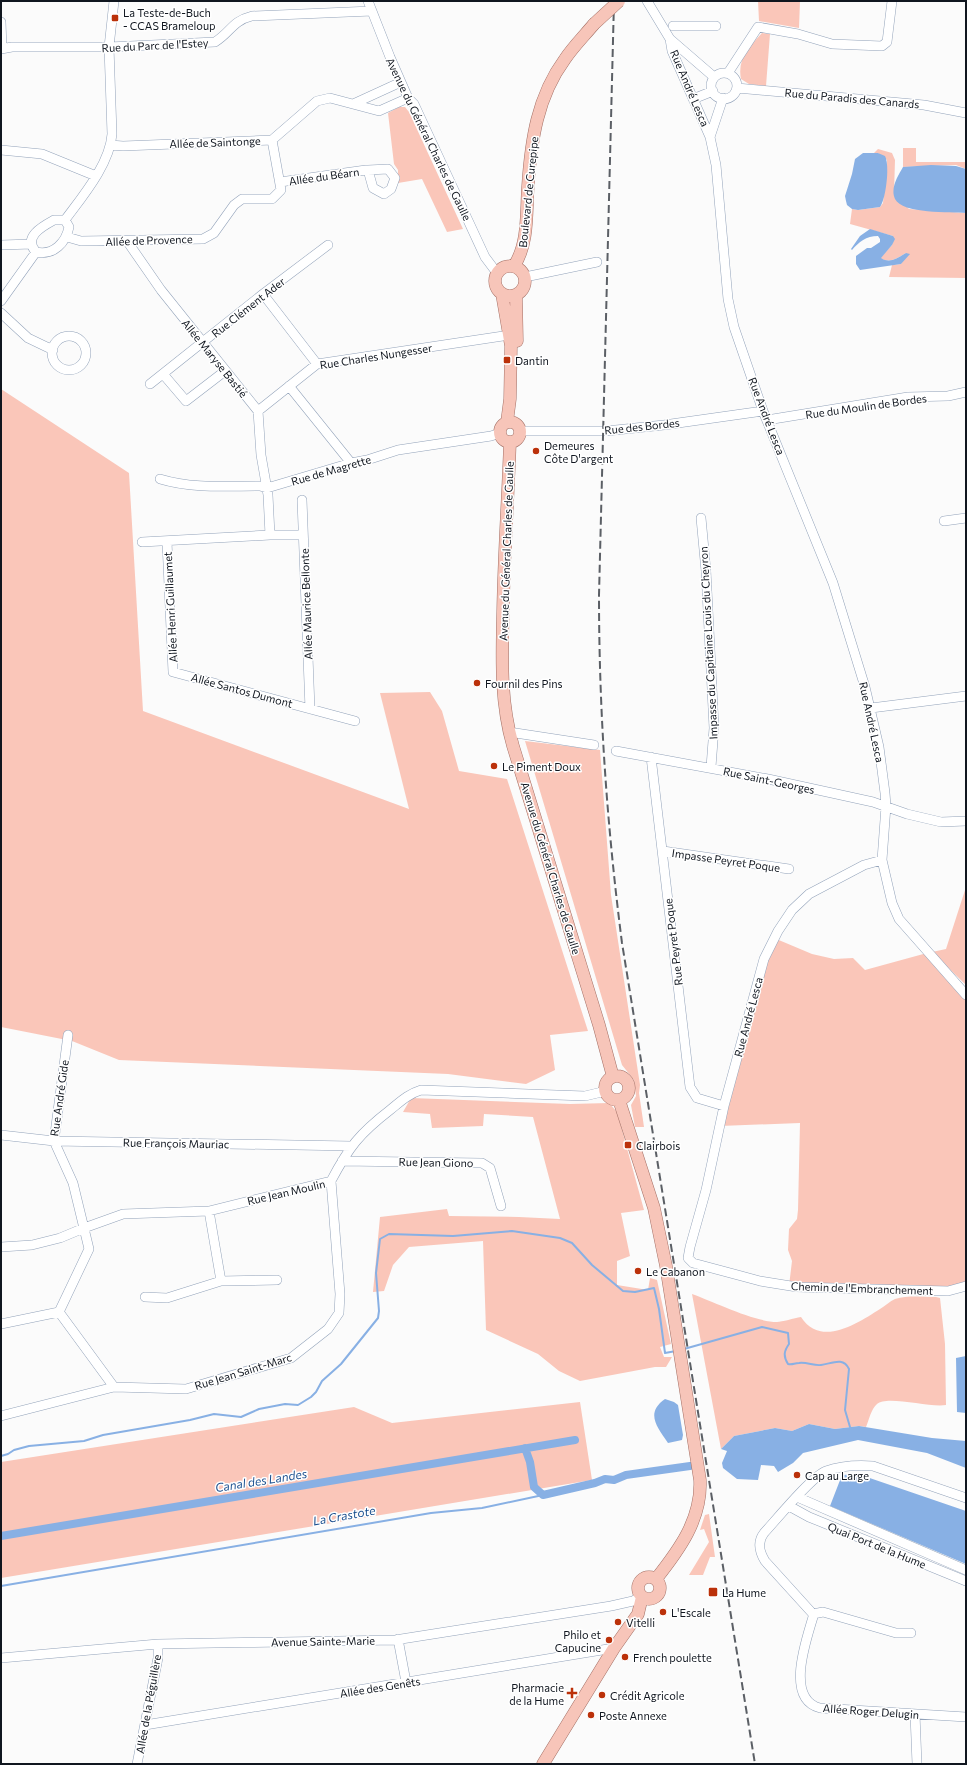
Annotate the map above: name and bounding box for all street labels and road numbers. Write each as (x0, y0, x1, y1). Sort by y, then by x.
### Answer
street label: Rue du Parc de l'Estey (101, 36, 209, 54)
street label: Rue André Lesca (668, 48, 712, 128)
street label: Avenue du Général Charles de Gaulle (384, 55, 474, 223)
street label: Rue du Paradis des Canards (784, 86, 920, 110)
street label: Allée de Saintonge (169, 134, 261, 150)
street label: Boulevard de Curepipe (516, 136, 540, 248)
street label: Allée du Béarn (288, 165, 360, 187)
street label: Allée de Provence (105, 232, 193, 248)
street label: Rue Clément Ader (209, 274, 288, 340)
street label: Allée Maryse Bastié (179, 316, 251, 400)
street label: Rue Charles Nungesser (319, 341, 434, 371)
street label: Rue André Lesca (746, 375, 788, 457)
street label: Rue du Moulin de Bordes (804, 391, 928, 421)
street label: Rue des Bordes (604, 416, 680, 436)
street label: Rue de Magrette (290, 452, 373, 488)
street label: Avenue du Général Charles de Gaulle (496, 461, 516, 641)
street label: Impasse du Capitaine Louis du Cheyron (696, 546, 720, 740)
street label: Allée Maurice Bellonte (298, 548, 314, 660)
street label: Allée Henri Guillaumet (161, 551, 179, 663)
street label: Allée Santos Dumont (190, 670, 295, 710)
street label: Rue André Lesca (857, 681, 887, 763)
street label: Rue Saint-Georges (722, 764, 816, 796)
street label: Avenue du Général Charles de Gaulle (519, 780, 584, 956)
street label: Impasse Peyret Poque (671, 846, 781, 874)
street label: Rue Peyret Poque (661, 898, 685, 986)
street label: Rue André Lesca (731, 976, 765, 1058)
street label: Rue André Gide (47, 1059, 71, 1137)
street label: Rue François Mauriac (123, 1136, 229, 1150)
street label: Rue Jean Giono (398, 1155, 474, 1170)
street label: Rue Jean Moulin (246, 1177, 327, 1208)
street label: Chemin de l'Embranchement (791, 1279, 934, 1297)
street label: Rue Jean Saint-Marc (193, 1350, 293, 1393)
street label: Quai Port de la Hume (826, 1519, 928, 1571)
street label: Avenue Sainte-Marie (271, 1634, 375, 1648)
street label: Allée de la Péguillère (133, 1653, 163, 1755)
street label: Allée des Genêts (339, 1674, 421, 1700)
street label: Allée Roger Delugin (822, 1701, 920, 1721)

